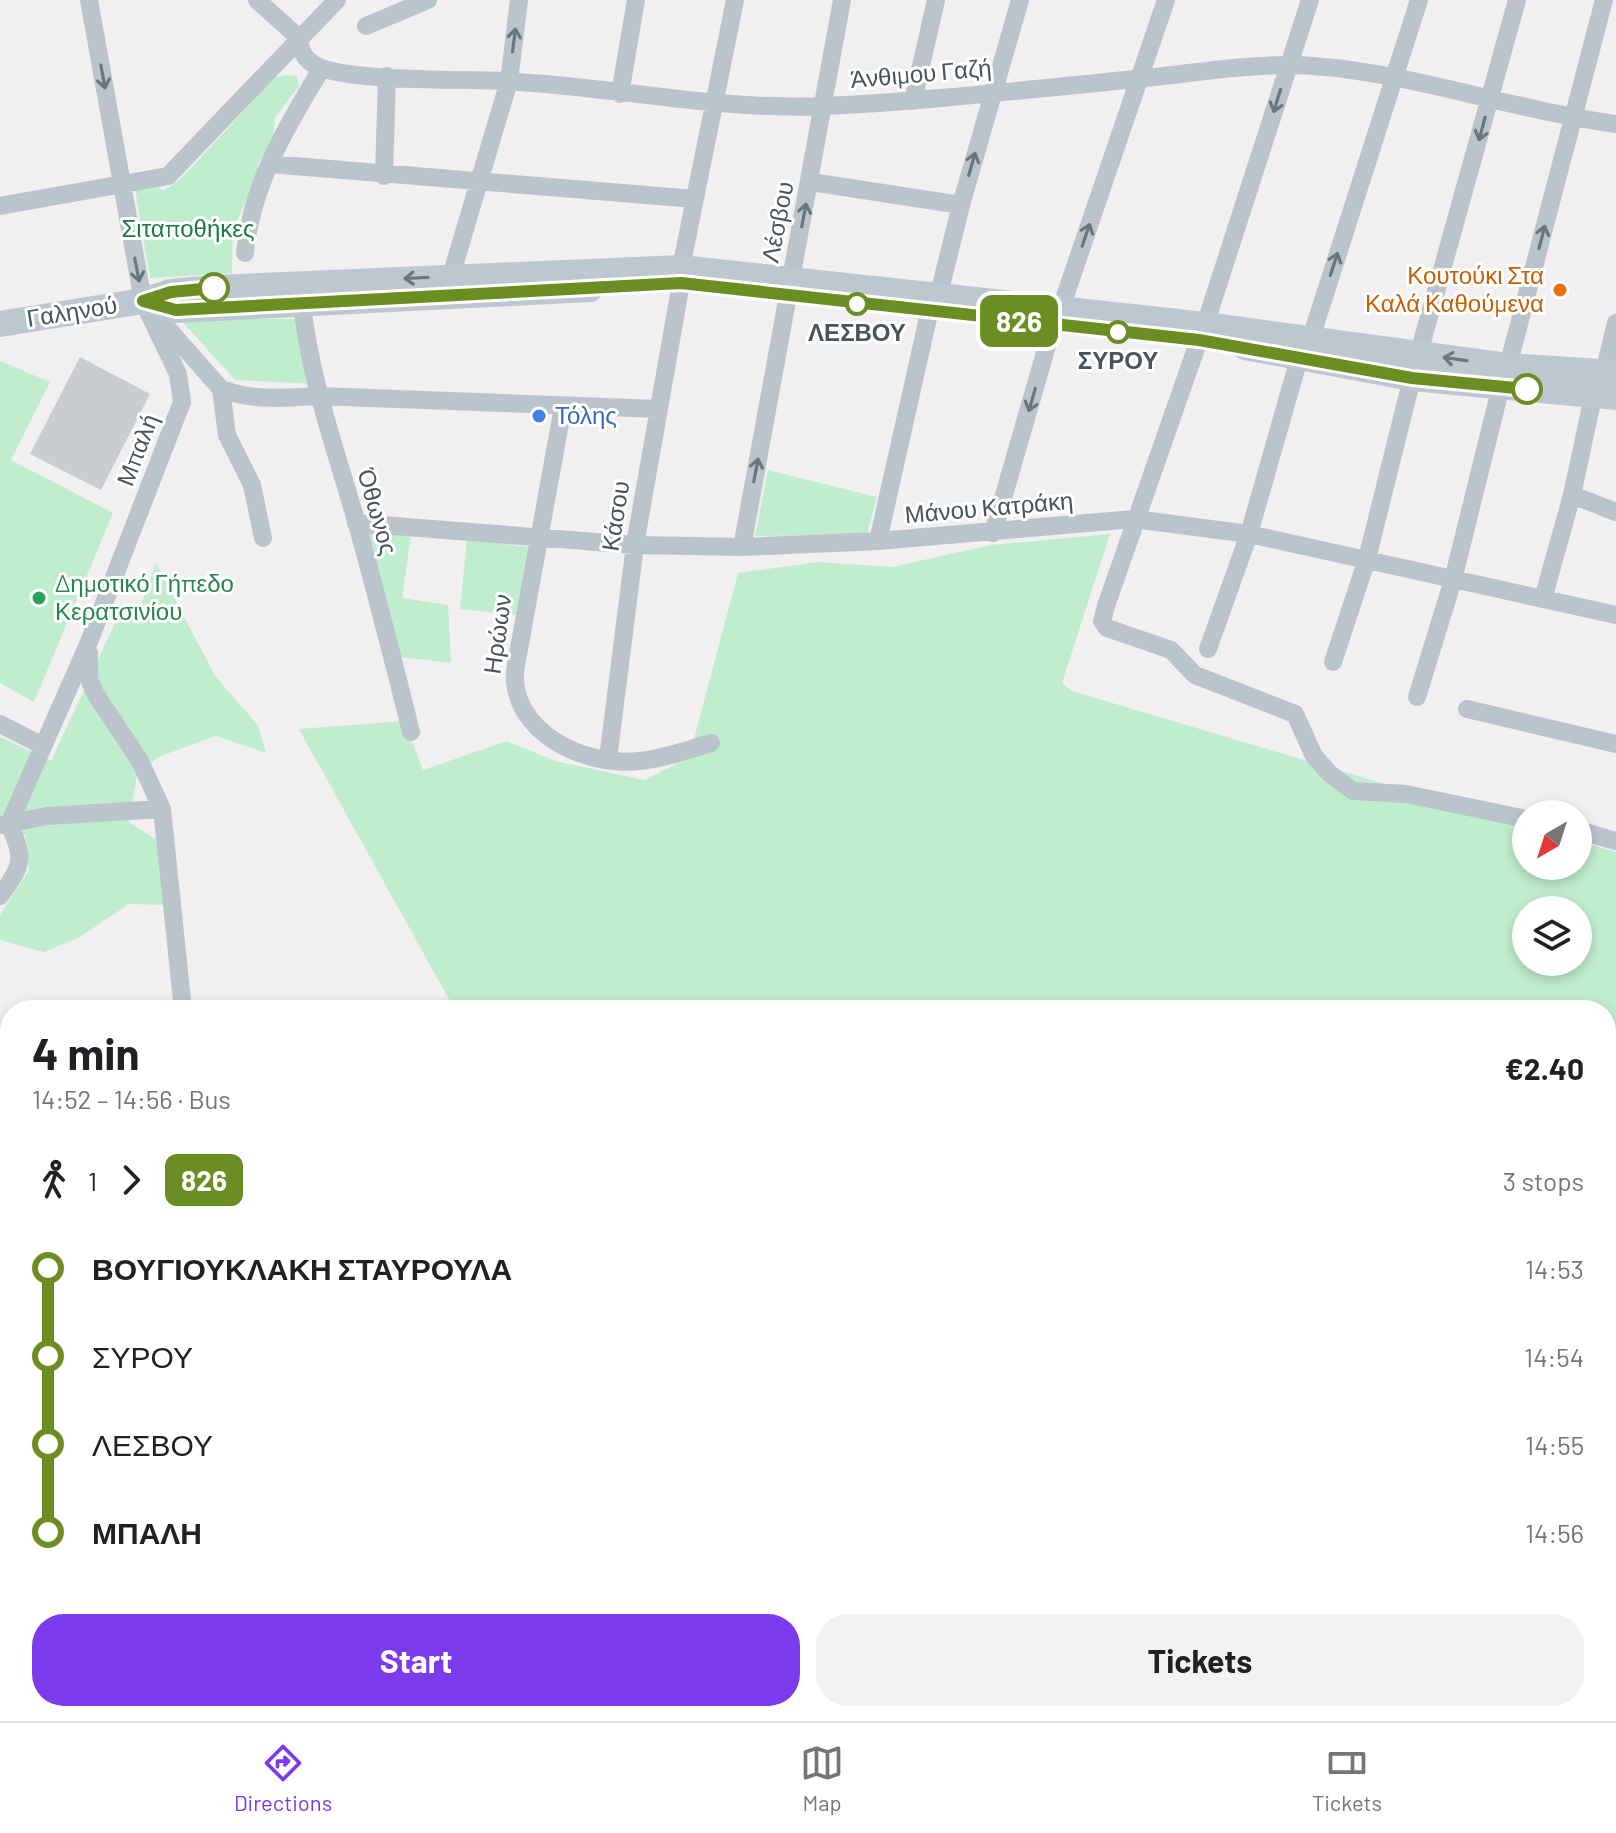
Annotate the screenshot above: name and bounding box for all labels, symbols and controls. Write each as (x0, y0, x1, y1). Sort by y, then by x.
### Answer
one-way arrow (507, 28, 522, 54)
street label: Άνθιμου Γαζή (849, 52, 992, 93)
one-way arrow (96, 64, 111, 89)
one-way arrow (1269, 87, 1284, 113)
one-way arrow (1474, 116, 1489, 142)
one-way arrow (965, 152, 980, 178)
street label: Λέσβου (754, 179, 799, 265)
one-way arrow (798, 203, 813, 228)
park label: Σιταποθήκες (122, 213, 255, 242)
one-way arrow (1079, 222, 1094, 247)
one-way arrow (1535, 224, 1550, 250)
one-way arrow (1328, 251, 1343, 276)
one-way arrow (131, 257, 146, 282)
place label: Κουτούκι Στα Καλά Καθούμενα (1365, 260, 1544, 317)
one-way arrow (403, 271, 430, 286)
unlabelled marker (199, 273, 229, 303)
marker: Κουτούκι Στα Καλά Καθούμενα (1551, 281, 1569, 299)
street label: Γαληνού (25, 289, 119, 332)
marker: ΛΕΣΒΟΥ (846, 293, 868, 315)
line badge: 826 (973, 295, 1065, 347)
text: 826 (996, 304, 1042, 338)
place label: ΛΕΣΒΟΥ (808, 317, 906, 346)
marker: ΣΥΡΟΥ (1107, 321, 1129, 343)
place label: ΣΥΡΟΥ (1078, 345, 1158, 374)
one-way arrow (1443, 351, 1468, 366)
unlabelled marker (1512, 374, 1542, 404)
one-way arrow (1023, 386, 1038, 412)
place label: Τόλης (555, 400, 617, 429)
marker: Τόλης (530, 407, 548, 425)
street label: Μπαλή (110, 409, 164, 490)
one-way arrow (750, 458, 765, 484)
street label: Όθωνος (352, 465, 404, 558)
street label: Κάσου (595, 478, 634, 553)
street label: Μάνου Κατράκη (903, 485, 1074, 528)
place label: Δημοτικό Γήπεδο Κερατσινίου (55, 568, 234, 625)
marker: Δημοτικό Γήπεδο Κερατσινίου (30, 589, 48, 607)
street label: Ηρώων (477, 592, 516, 676)
north arrow (1512, 800, 1592, 880)
map controls (1512, 800, 1592, 976)
button: layers (1512, 896, 1592, 976)
text: 4 min (32, 1026, 139, 1079)
text: €2.40 (1505, 1050, 1584, 1086)
text: 14:52 – 14:56 · Bus (32, 1083, 231, 1114)
icon: walk (32, 1158, 76, 1202)
icon: forward (109, 1158, 153, 1202)
text: 826 (181, 1163, 227, 1197)
text: 1 (88, 1165, 97, 1196)
text: 3 stops (1503, 1165, 1584, 1196)
text: ΒΟΥΓΙΟΥΚΛΑΚΗ ΣΤΑΥΡΟΥΛΑ (92, 1250, 512, 1286)
text: 14:53 (1525, 1253, 1584, 1284)
text: ΣΥΡΟΥ (92, 1338, 193, 1374)
text: 14:54 (1524, 1341, 1584, 1372)
text: ΛΕΣΒΟΥ (92, 1426, 213, 1462)
text: 14:55 (1525, 1429, 1584, 1460)
text: ΜΠΑΛΗ (92, 1514, 202, 1550)
text: 14:56 (1525, 1517, 1584, 1548)
button: Start (32, 1614, 800, 1706)
button: Tickets (816, 1614, 1584, 1706)
tab: Directions (234, 1741, 332, 1815)
tab: Map (800, 1741, 844, 1815)
tab: Tickets (1312, 1741, 1382, 1815)

